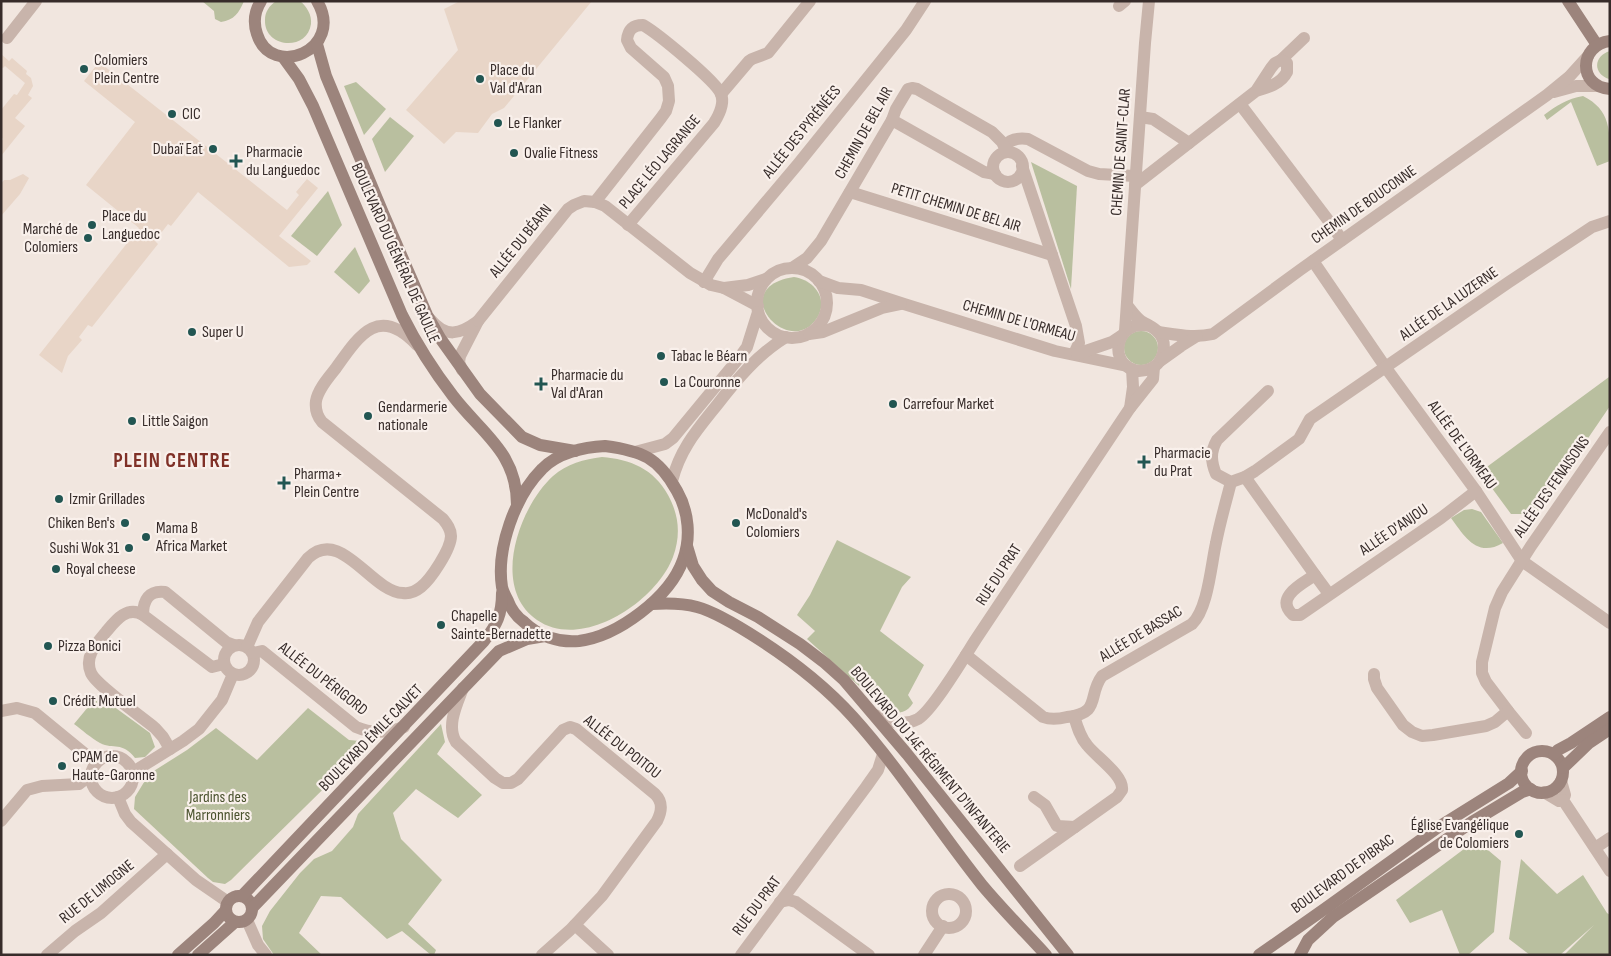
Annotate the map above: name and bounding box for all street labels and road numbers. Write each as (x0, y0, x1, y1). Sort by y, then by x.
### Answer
street label: ALLÉE DES PYRÉNÉES (758, 82, 845, 183)
street label: CHEMIN DE BEL AIR (831, 84, 897, 182)
street label: CHEMIN DE SAINT-CLAR (1107, 88, 1135, 216)
street label: PLACE LÉO LAGRANGE (615, 111, 705, 213)
street label: BOULEVARD DU GÉNÉRAL DE GAULLE (347, 160, 443, 346)
street label: CHEMIN DE BOUCONNE (1308, 162, 1420, 248)
street label: PETIT CHEMIN DE BEL AIR (889, 179, 1023, 237)
street label: ALLÉE DU BÉARN (485, 201, 556, 282)
street label: ALLÉE DE LA LUZERNE (1395, 263, 1502, 346)
street label: CHEMIN DE L'ORMEAU (960, 296, 1078, 346)
street label: ALLÉE DE L'ORMEAU (1423, 396, 1501, 493)
street label: ALLÉE DES FENAISONS (1509, 433, 1594, 542)
street label: ALLÉE D'ANJOU (1355, 500, 1432, 560)
street label: RUE DU PRAT (972, 540, 1026, 609)
street label: ALLÉE DE BASSAC (1095, 602, 1186, 667)
street label: ALLÉE DU PÉRIGORD (274, 638, 371, 720)
street label: BOULEVARD DU 14E RÉGIMENT D'INFANTERIE (846, 663, 1014, 857)
street label: BOULEVARD ÉMILE CALVET (315, 680, 427, 795)
street label: ALLÉE DU POITOU (579, 710, 664, 783)
street label: BOULEVARD DE PIBRAC (1288, 830, 1398, 918)
street label: RUE DE LIMOGNE (56, 856, 138, 928)
street label: RUE DU PRAT (729, 872, 786, 939)

